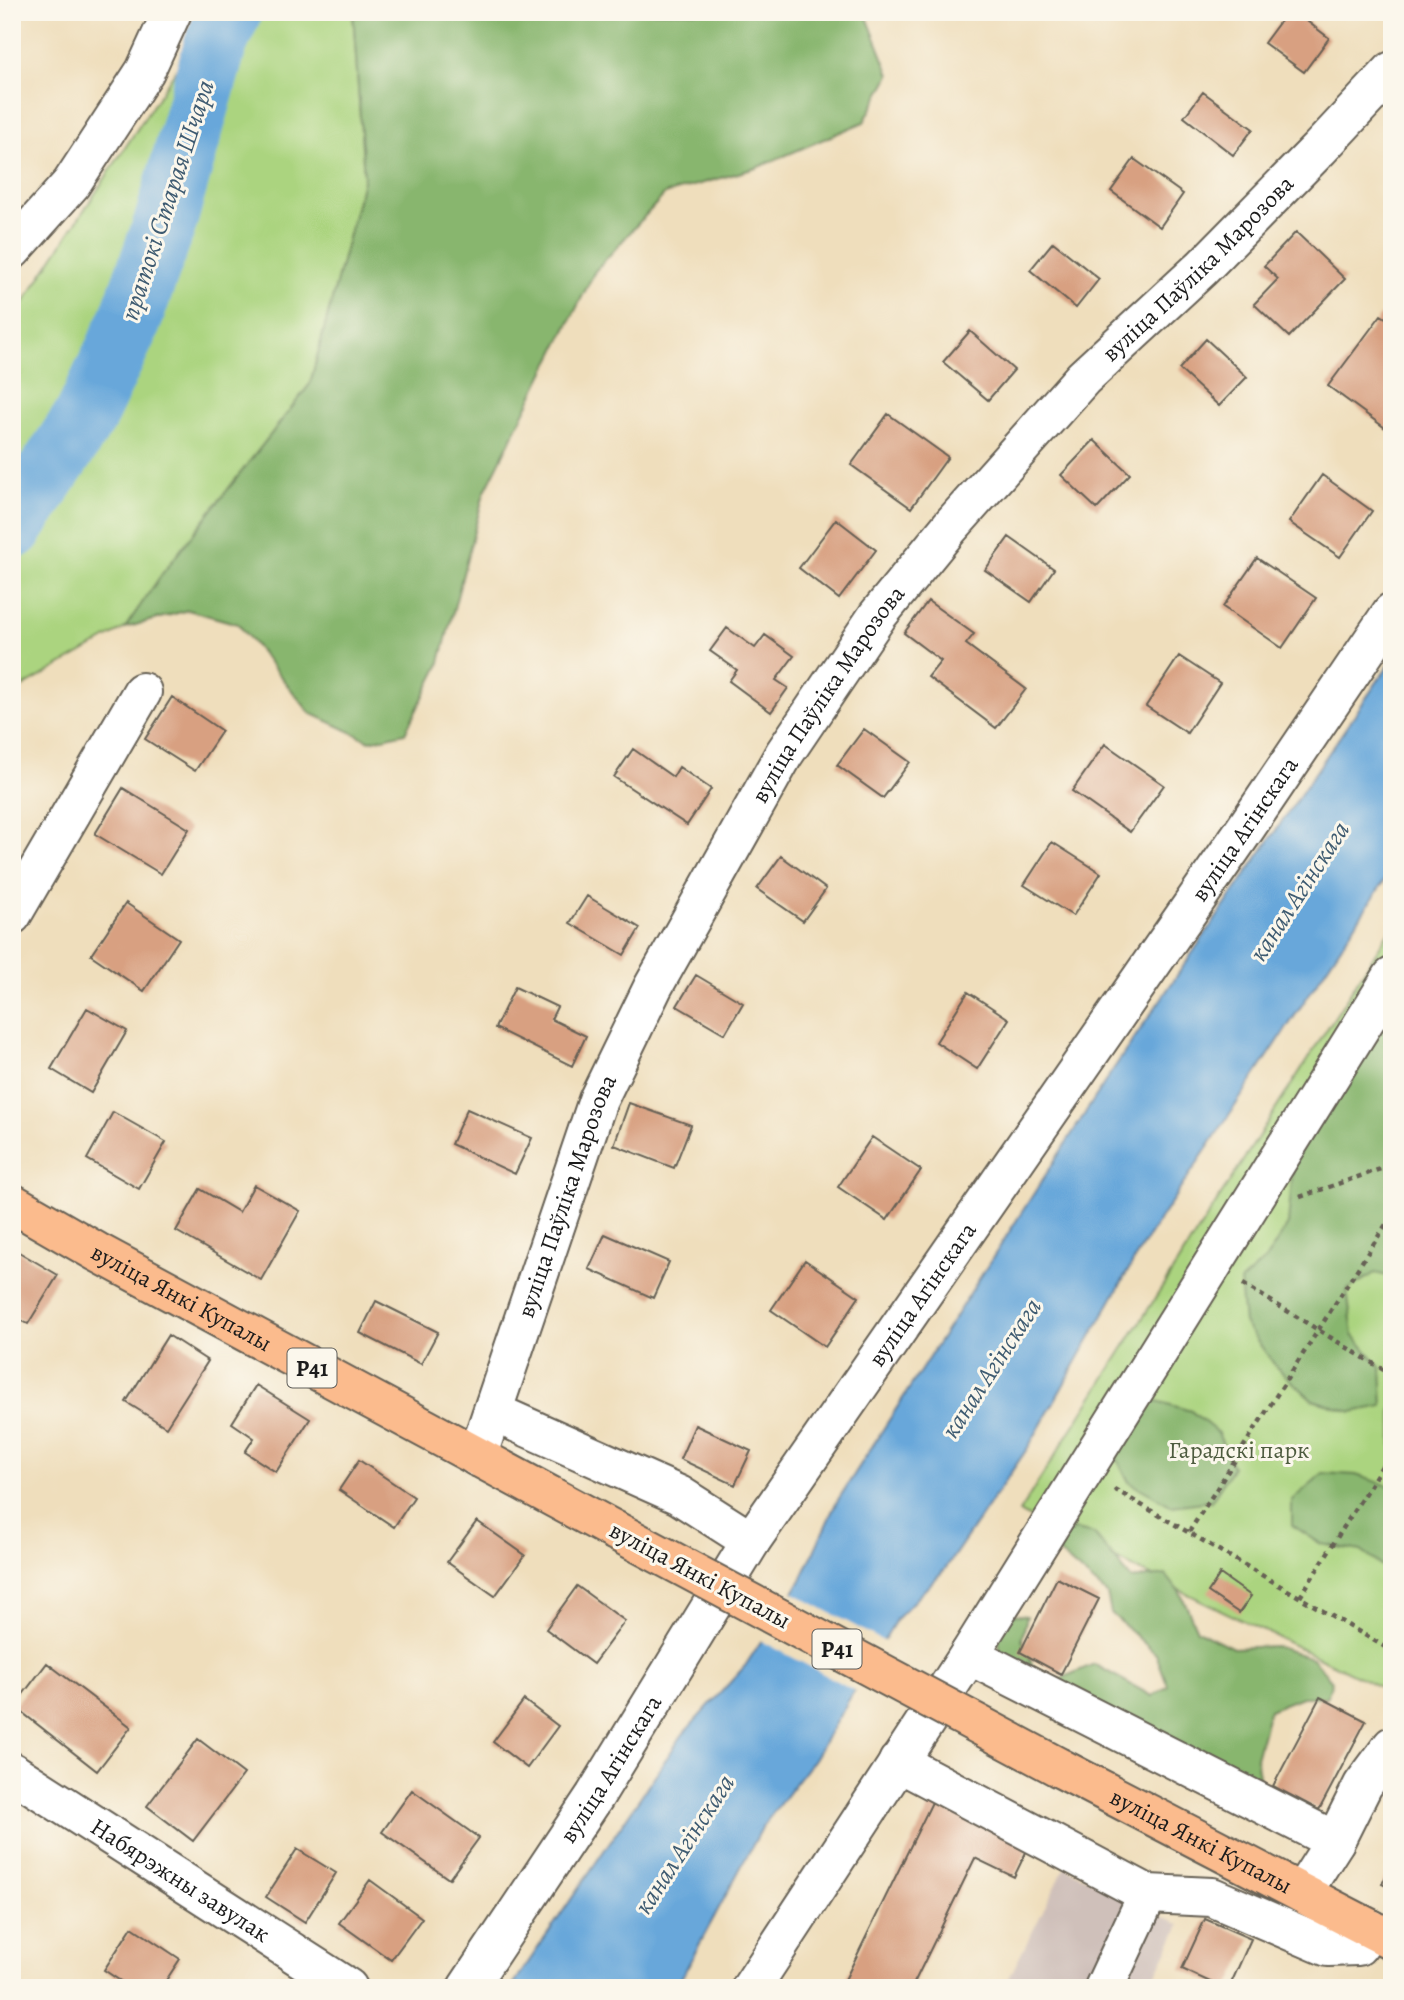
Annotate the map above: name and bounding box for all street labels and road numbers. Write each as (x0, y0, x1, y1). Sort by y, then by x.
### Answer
street label: вуліца Паўліка Марозова (1095, 168, 1301, 369)
street label: вуліца Паўліка Марозова (744, 578, 912, 809)
street label: вуліца Агінскага (1184, 750, 1306, 908)
street label: вуліца Паўліка Марозова (509, 1069, 624, 1322)
street label: вуліца Агінскага (861, 1216, 984, 1373)
street label: вуліца Янкі Купалы (85, 1236, 277, 1359)
road number: Р41 (288, 1348, 336, 1387)
street label: вуліца Янкі Купалы (604, 1514, 796, 1636)
road number: Р41 (812, 1630, 862, 1668)
street label: вуліца Агінскага (552, 1689, 669, 1849)
street label: вуліца Янкі Купалы (1105, 1781, 1298, 1902)
street label: Набярэжны завулак (84, 1811, 276, 1950)

